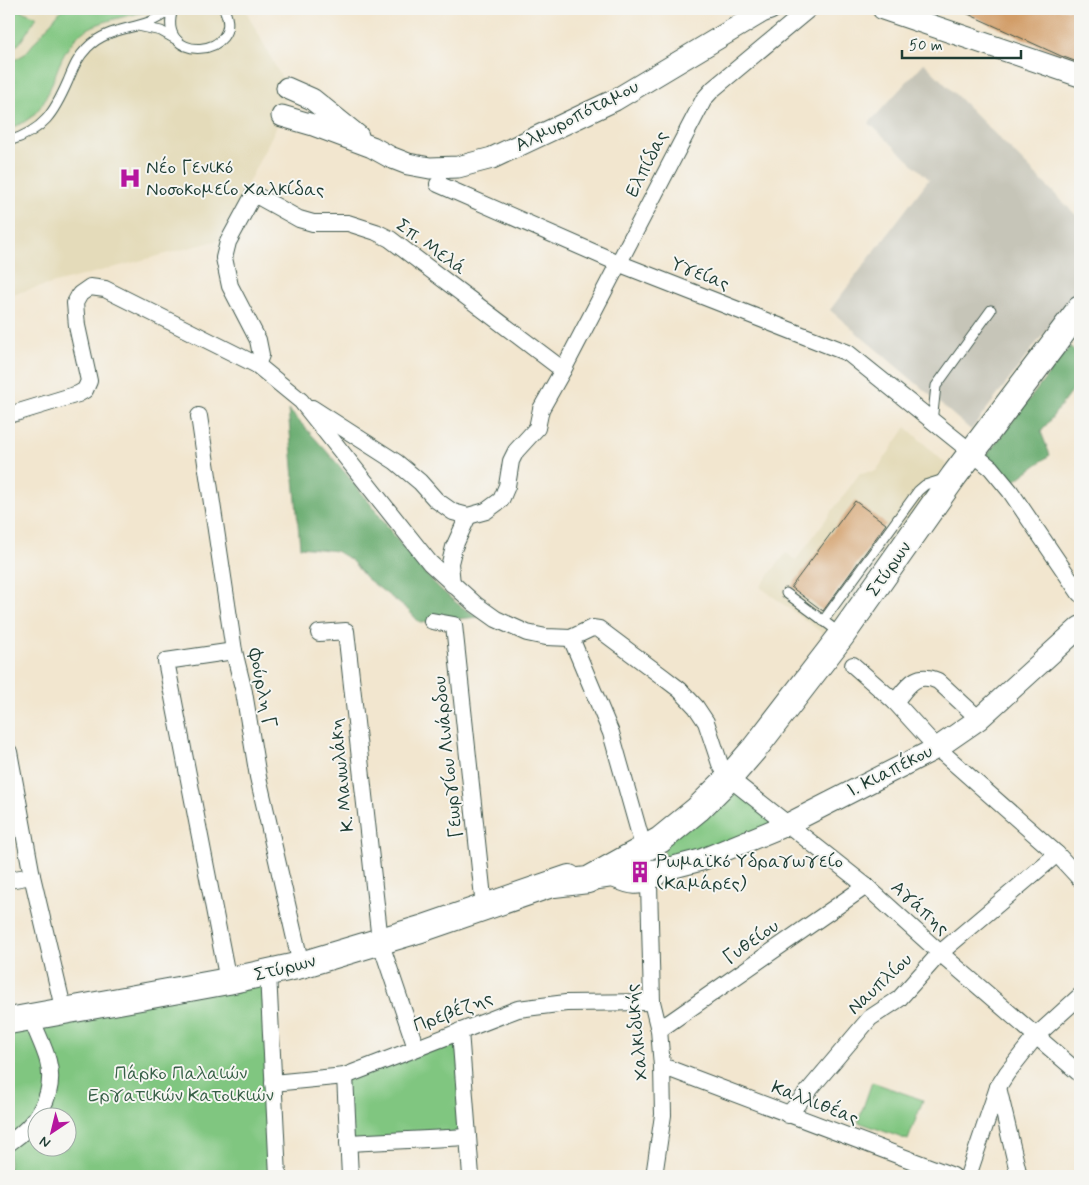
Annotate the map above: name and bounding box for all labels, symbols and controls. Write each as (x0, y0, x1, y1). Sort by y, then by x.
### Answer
scale bar (902, 28, 1020, 60)
text: 50 m (909, 36, 943, 56)
street label: Αλμυροπόταμου (511, 74, 643, 158)
street label: Ελπίδας (620, 126, 674, 202)
place label: Νέο Γενικό Νοσοκομείο Χαλκίδας (146, 155, 324, 202)
hospital icon: Νέο Γενικό Νοσοκομείο Χαλκίδας (117, 165, 143, 191)
street label: Σπ. Μελά (391, 213, 471, 281)
street label: Υγείας (667, 251, 733, 297)
street label: Στύρων (861, 536, 917, 602)
street label: Φούρλη Γ (242, 645, 282, 730)
street label: Γεωργίου Λινάρδου (427, 675, 469, 839)
street label: Κ. Μανωλάκη (324, 717, 360, 833)
street label: Ι. Κιαπέκου (843, 739, 937, 803)
place label: Ρωμαϊκό Υδραγωγείο (Καμάρες) (656, 849, 843, 896)
building icon: Ρωμαϊκό Υδραγωγείο (Καμάρες) (627, 859, 653, 885)
street label: Αγάπης (885, 875, 955, 941)
street label: Γυθείου (718, 914, 784, 970)
street label: Στύρων (252, 948, 318, 988)
street label: Ναυπλίου (842, 948, 918, 1020)
street label: Χαλκιδικής (619, 982, 655, 1082)
street label: Πρεβέζης (410, 985, 496, 1039)
park label: Πάρκο Παλαιών Εργατικών Κατοικιών (88, 1061, 274, 1108)
street label: Καλλιθέας (768, 1075, 862, 1131)
north arrow (28, 1108, 78, 1158)
text: N (36, 1132, 54, 1152)

